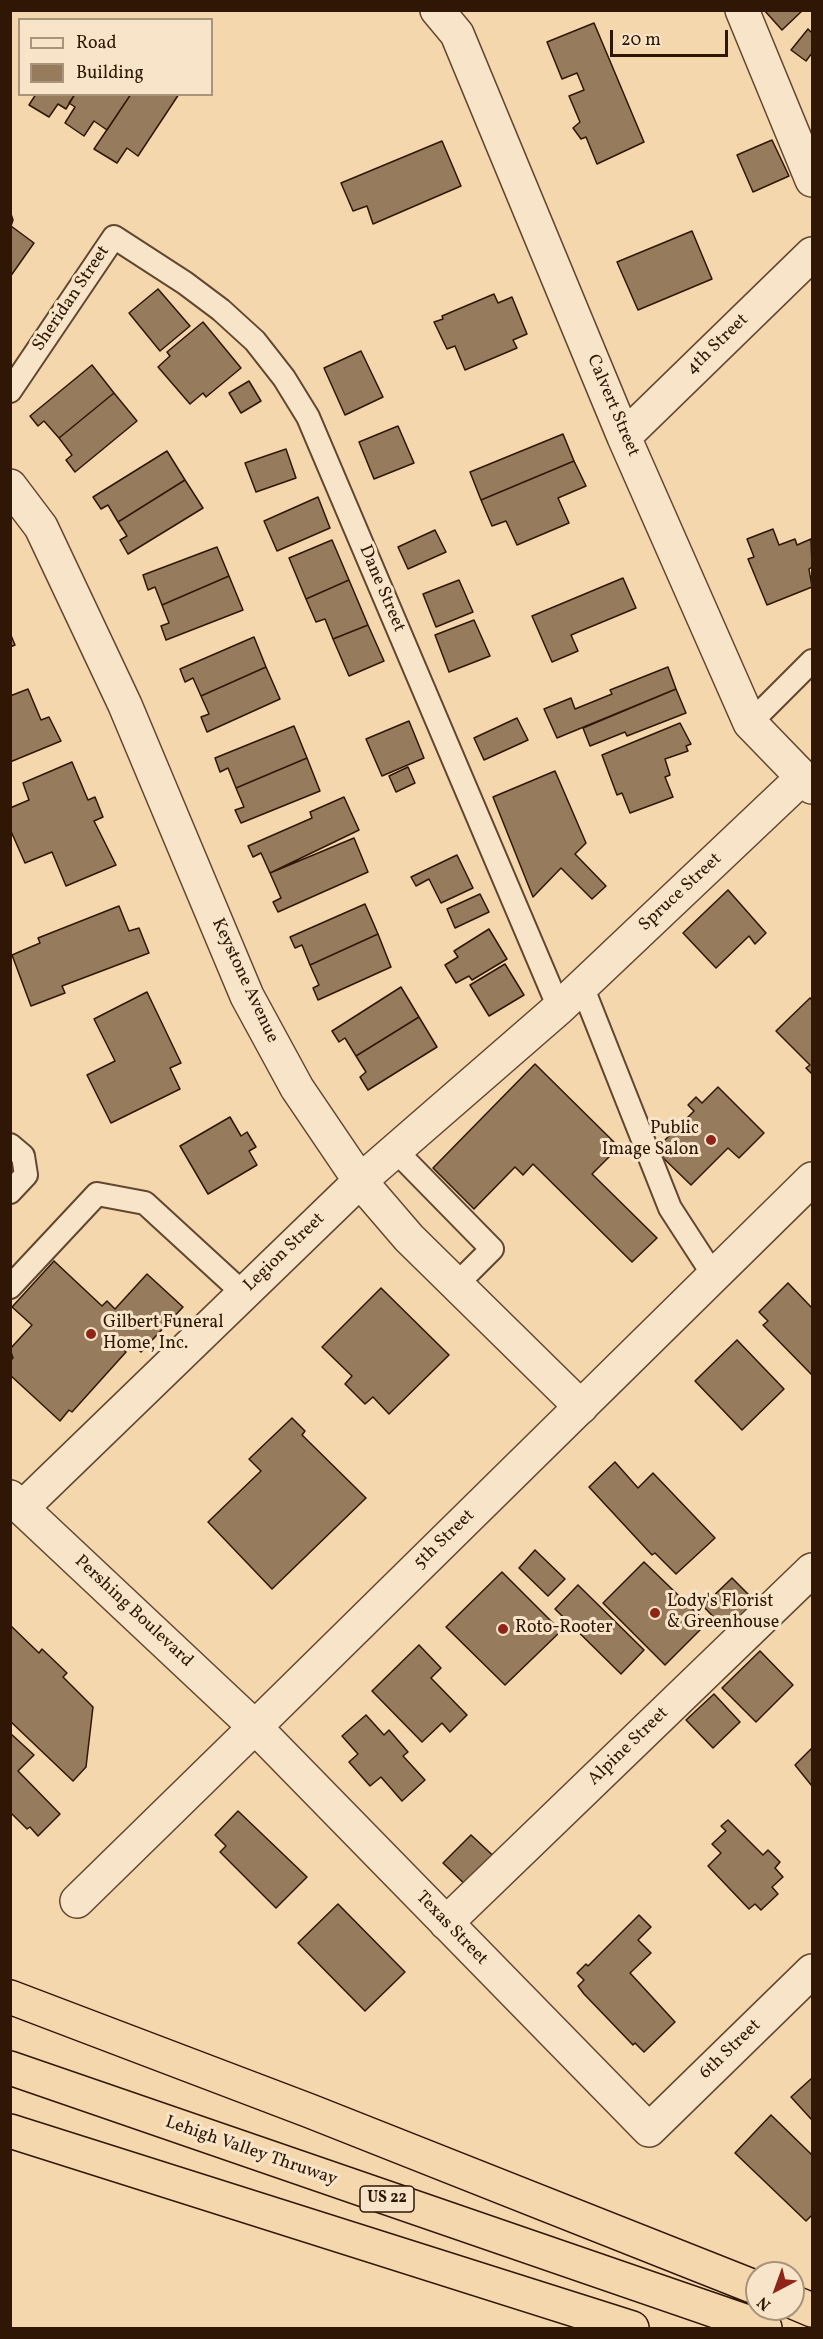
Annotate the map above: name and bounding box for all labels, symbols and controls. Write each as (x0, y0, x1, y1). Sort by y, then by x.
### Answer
legend (18, 18, 213, 96)
scale bar (613, 18, 732, 56)
text: 20 m (621, 28, 661, 53)
text: Road (76, 31, 117, 56)
text: Building (76, 61, 144, 86)
street label: Sheridan Street (29, 242, 115, 356)
street label: 4th Street (682, 310, 754, 380)
street label: Calvert Street (581, 352, 643, 460)
street label: Dane Street (353, 542, 409, 636)
street label: Spruce Street (635, 849, 727, 937)
street label: Keystone Avenue (206, 915, 282, 1047)
place label: Public Image Salon (602, 1119, 699, 1162)
marker: Public Image Salon (704, 1133, 718, 1147)
street label: Legion Street (240, 1209, 330, 1297)
place label: Gilbert Funeral Home, Inc. (103, 1313, 224, 1356)
marker: Gilbert Funeral Home, Inc. (84, 1327, 98, 1341)
street label: 5th Street (410, 1506, 480, 1574)
street label: Pershing Boulevard (69, 1551, 197, 1673)
place label: Lody's Florist & Greenhouse (667, 1592, 779, 1634)
marker: Lody's Florist & Greenhouse (648, 1606, 662, 1620)
place label: Roto-Rooter (515, 1618, 613, 1640)
marker: Roto-Rooter (496, 1622, 510, 1636)
street label: Alpine Street (584, 1703, 674, 1791)
street label: Texas Street (410, 1887, 492, 1971)
street label: 6th Street (696, 2016, 766, 2084)
street label: Lehigh Valley Thruway (162, 2112, 340, 2192)
road number: US 22 (360, 2186, 414, 2212)
north arrow (745, 2261, 805, 2321)
text: N (753, 2291, 776, 2315)

